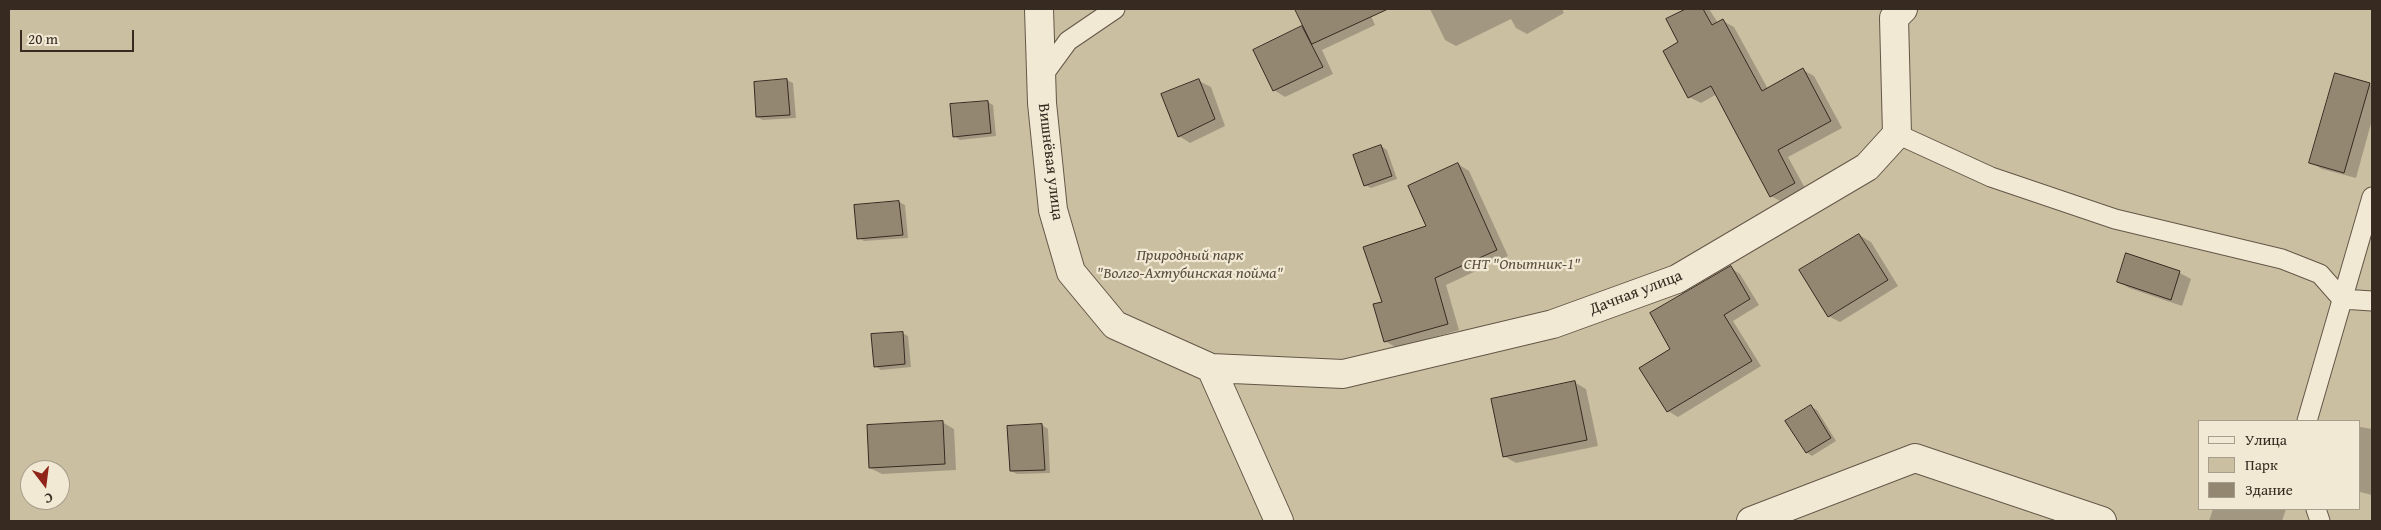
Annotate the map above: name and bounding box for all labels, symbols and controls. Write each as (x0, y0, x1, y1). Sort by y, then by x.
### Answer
scale bar (22, 20, 136, 52)
text: 20 m (28, 28, 58, 49)
street label: Вишнёвая улица (1033, 102, 1067, 222)
park label: Природный парк "Волго-Ахтубинская пойма" (1097, 246, 1283, 284)
park label: СНТ "Опытник-1" (1464, 255, 1580, 275)
street label: Дачная улица (1587, 266, 1685, 320)
legend (2198, 420, 2361, 510)
text: Улица (2245, 429, 2287, 450)
text: Парк (2245, 454, 2278, 475)
north arrow (20, 460, 70, 510)
text: Здание (2245, 479, 2293, 500)
text: С (42, 488, 55, 509)

